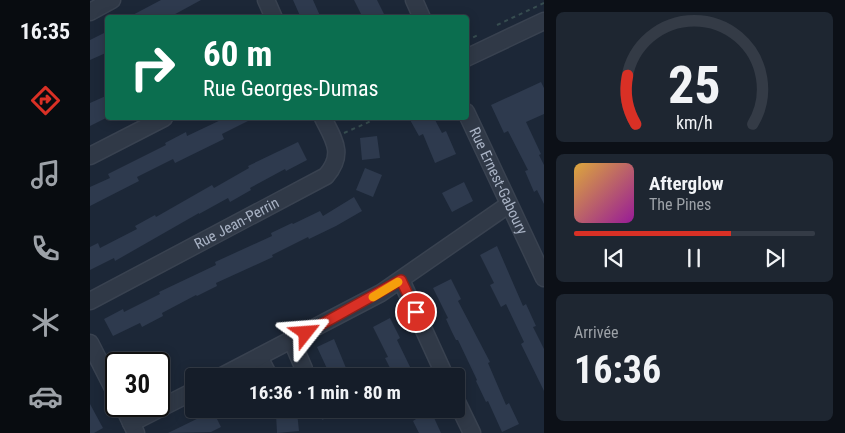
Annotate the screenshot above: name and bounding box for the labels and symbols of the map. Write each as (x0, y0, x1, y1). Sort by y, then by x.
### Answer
street label: Rue Ernest-Gaboury (465, 124, 531, 237)
street label: Rue Jean-Perrin (191, 194, 282, 253)
pin (395, 291, 437, 333)
position arrow (279, 306, 331, 358)
speed limit sign: 30 (105, 352, 170, 417)

